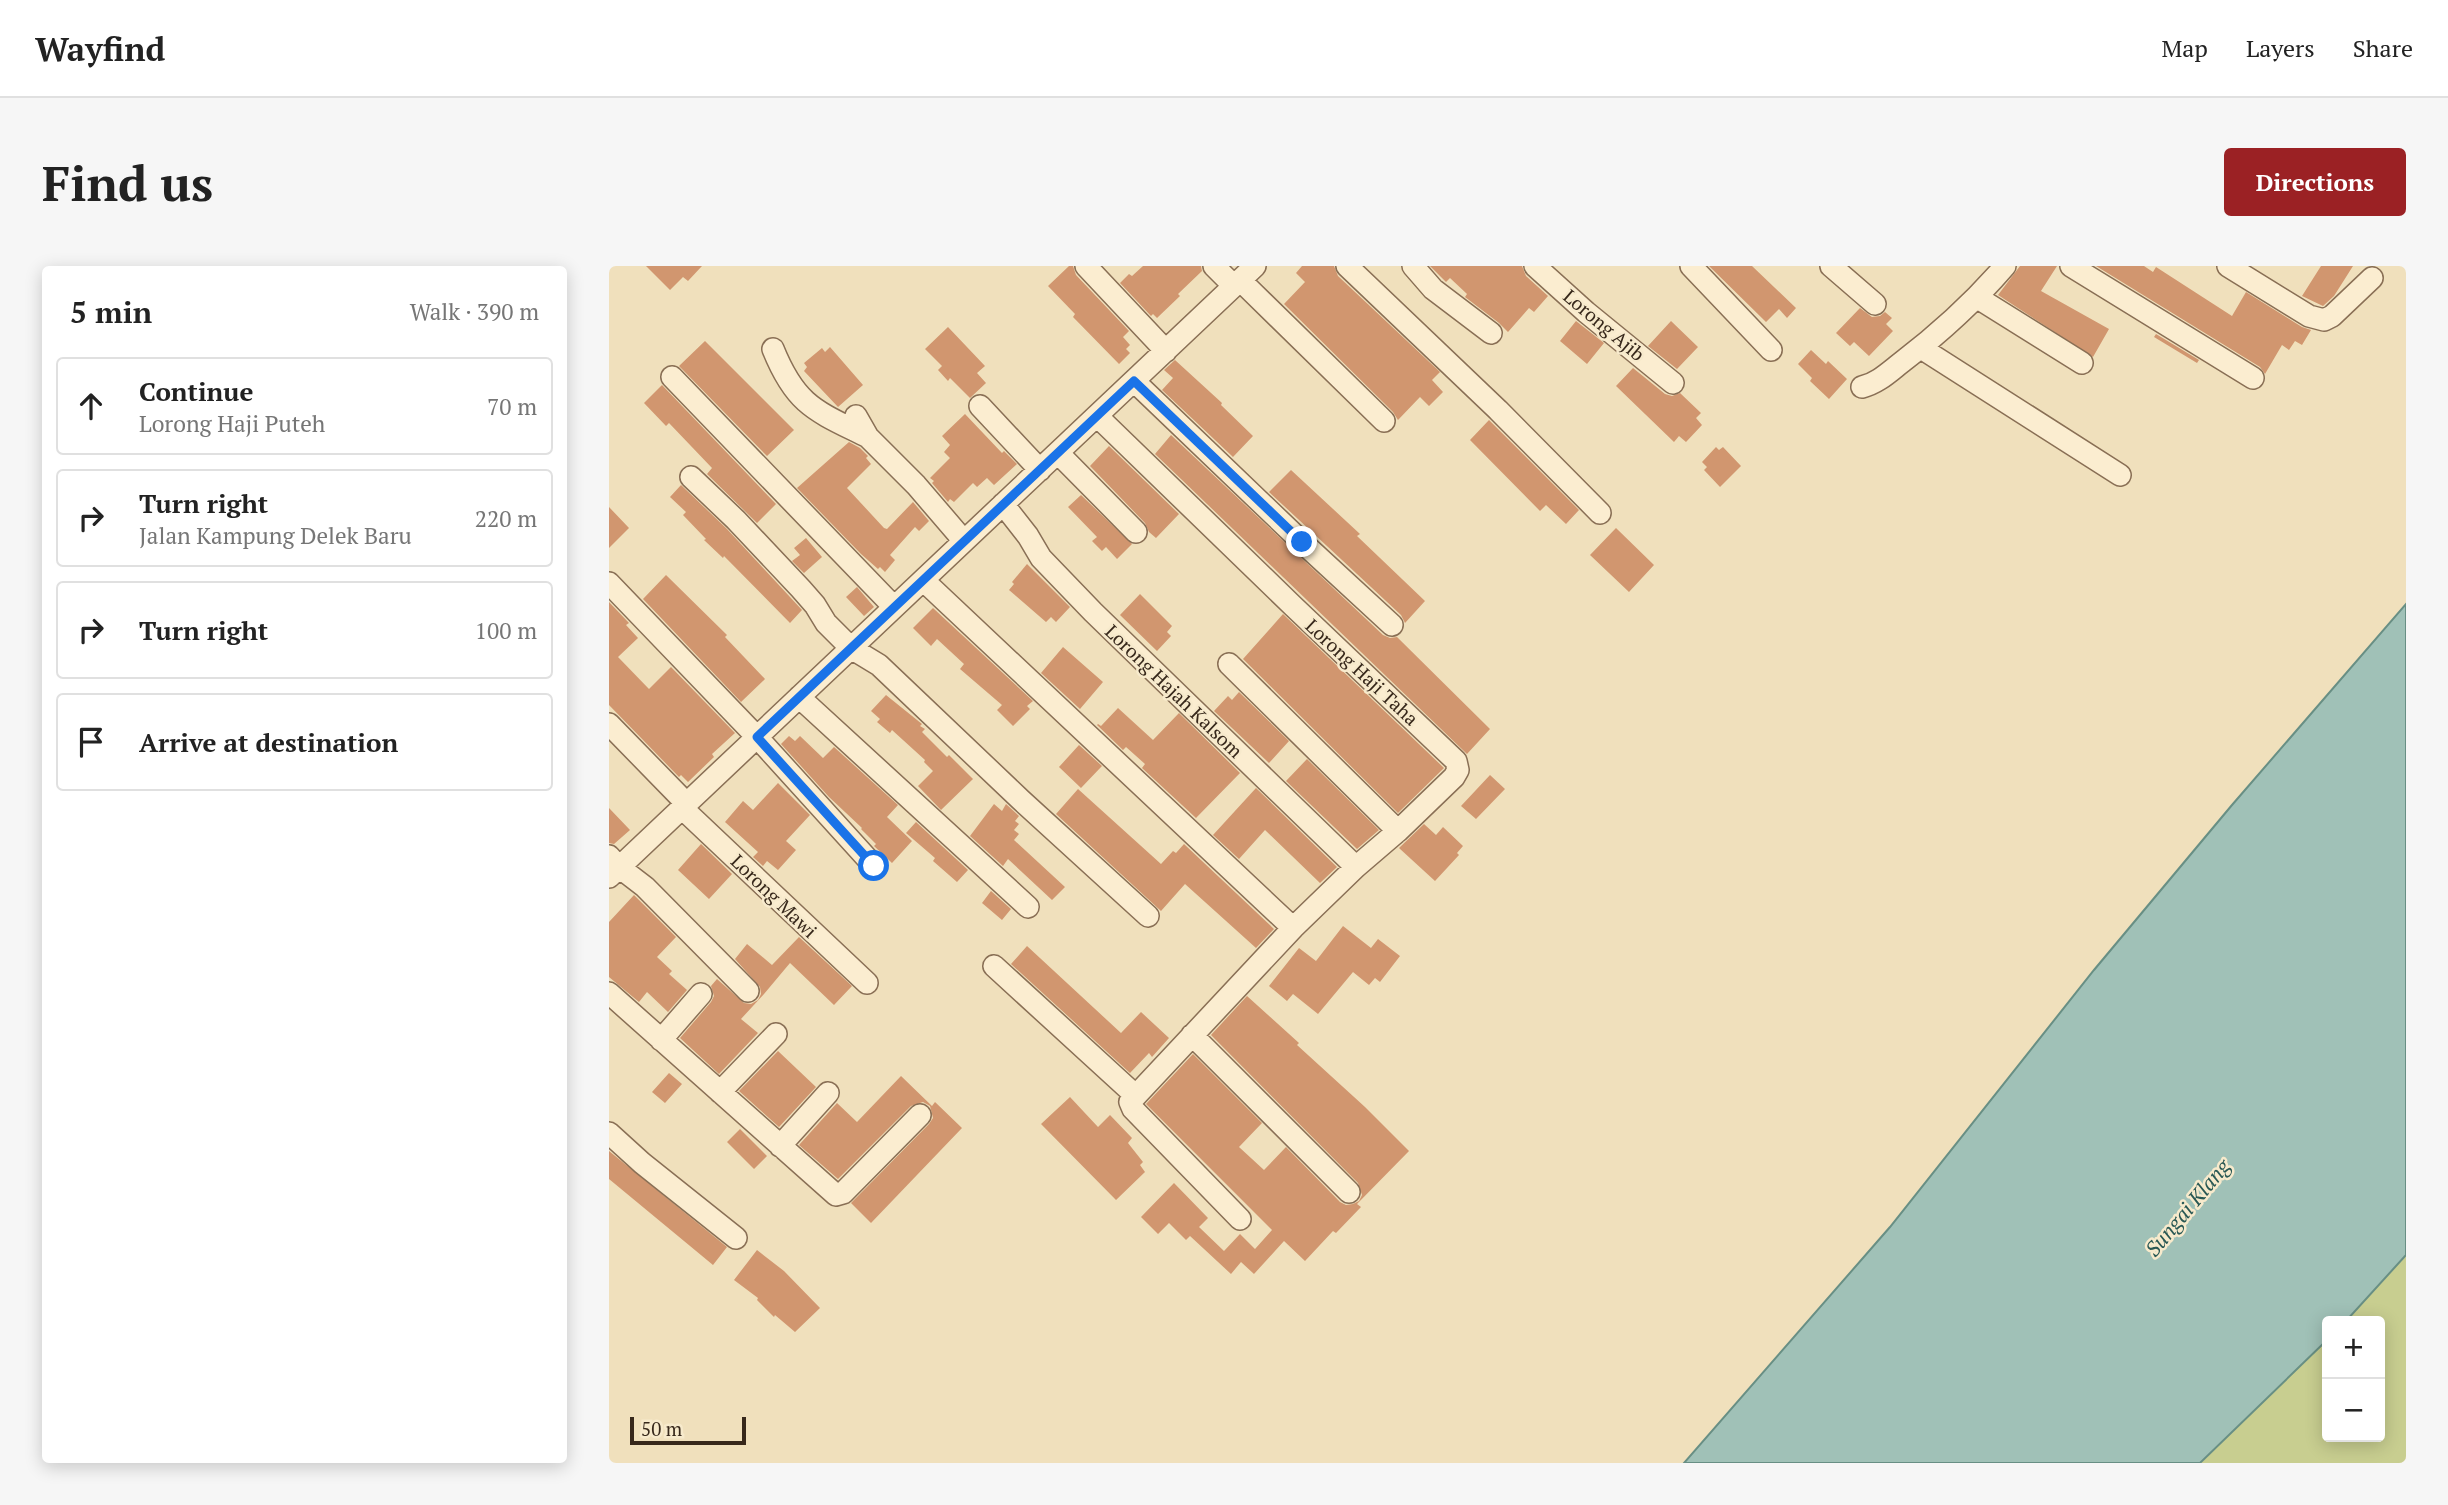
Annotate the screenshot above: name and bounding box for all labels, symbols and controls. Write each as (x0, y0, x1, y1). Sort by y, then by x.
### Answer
text: Wayfind (35, 27, 165, 70)
text: Map (2161, 32, 2208, 64)
text: Layers (2246, 32, 2315, 64)
text: Share (2353, 32, 2413, 64)
button: Directions (2224, 148, 2406, 216)
text: Find us (42, 150, 213, 215)
street label: Lorong Ajib (1558, 283, 1650, 366)
text: 5 min (70, 292, 152, 332)
text: Walk · 390 m (410, 296, 539, 327)
text: Continue (139, 374, 253, 408)
icon: ahead (72, 387, 110, 425)
text: 70 m (487, 391, 537, 422)
text: Lorong Haji Puteh (139, 408, 325, 439)
text: Turn right (139, 486, 268, 520)
icon: right (72, 499, 110, 537)
text: 220 m (475, 503, 537, 534)
text: Jalan Kampung Delek Baru (139, 520, 412, 551)
route end (1286, 526, 1317, 557)
icon: right (72, 611, 110, 649)
text: Turn right (139, 613, 268, 647)
street label: Lorong Haji Taha (1301, 613, 1424, 731)
text: 100 m (475, 615, 537, 646)
street label: Lorong Hajah Kalsom (1100, 619, 1249, 763)
icon: arrive (72, 723, 110, 761)
text: Arrive at destination (139, 725, 398, 759)
street label: Lorong Mawi (726, 848, 823, 943)
route start (858, 850, 889, 881)
water label: Sungai Klang (2138, 1152, 2237, 1262)
map controls (2322, 1316, 2385, 1442)
button: + (2322, 1316, 2385, 1379)
button: − (2322, 1379, 2385, 1442)
scale bar (630, 1414, 745, 1446)
text: 50 m (641, 1416, 682, 1441)

